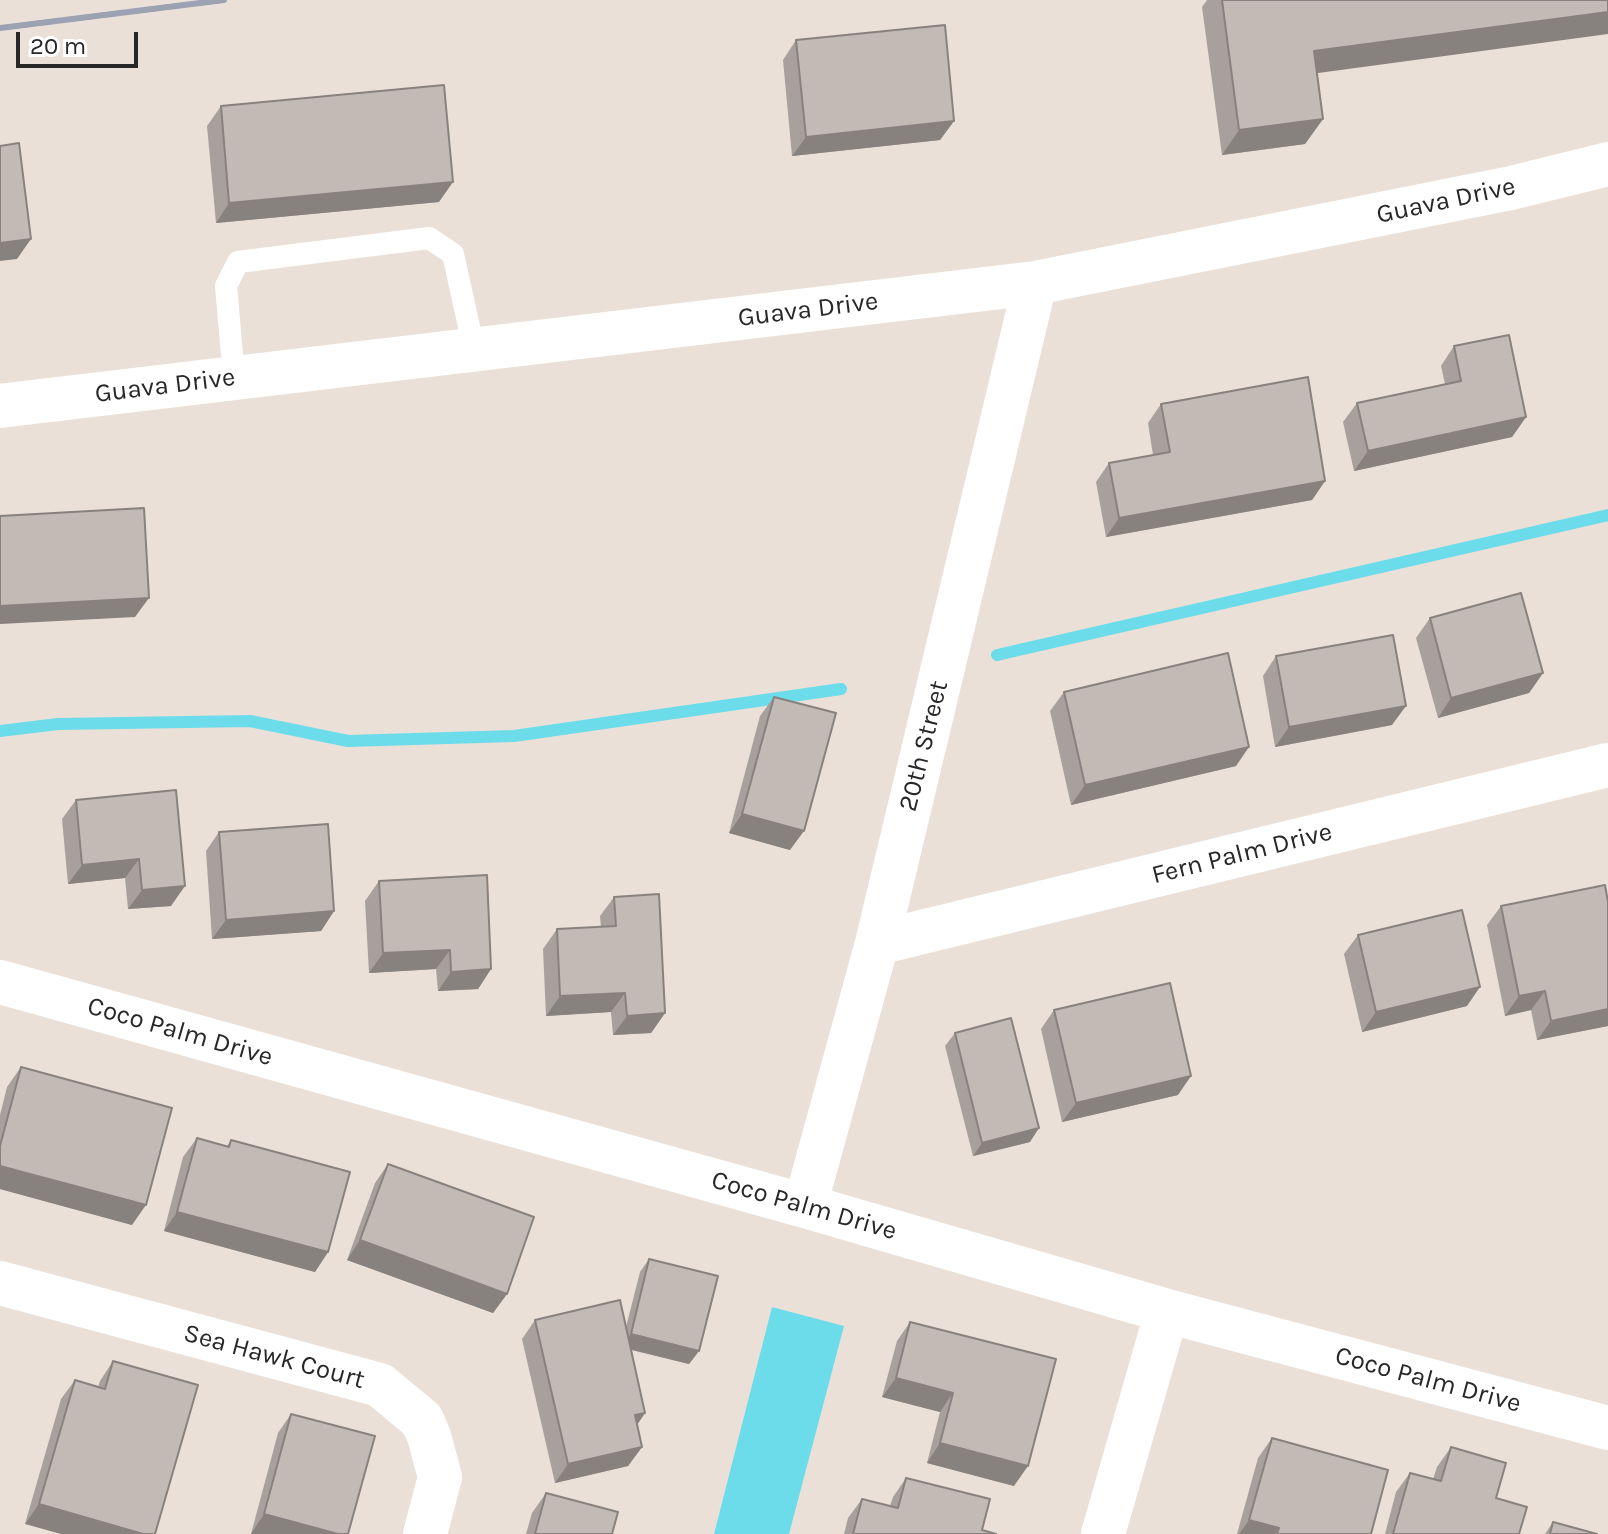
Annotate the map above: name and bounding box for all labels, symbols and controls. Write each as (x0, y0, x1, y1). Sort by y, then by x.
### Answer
scale bar (20, 16, 142, 66)
text: 20 m (30, 32, 86, 60)
street label: Guava Drive (1374, 171, 1518, 231)
street label: Guava Drive (736, 286, 880, 334)
street label: Guava Drive (93, 362, 237, 410)
street label: 20th Street (893, 677, 955, 815)
street label: Fern Palm Drive (1149, 817, 1335, 891)
street label: Coco Palm Drive (84, 991, 276, 1073)
street label: Coco Palm Drive (708, 1165, 900, 1247)
street label: Sea Hawk Court (180, 1318, 368, 1396)
street label: Coco Palm Drive (1332, 1340, 1524, 1420)

